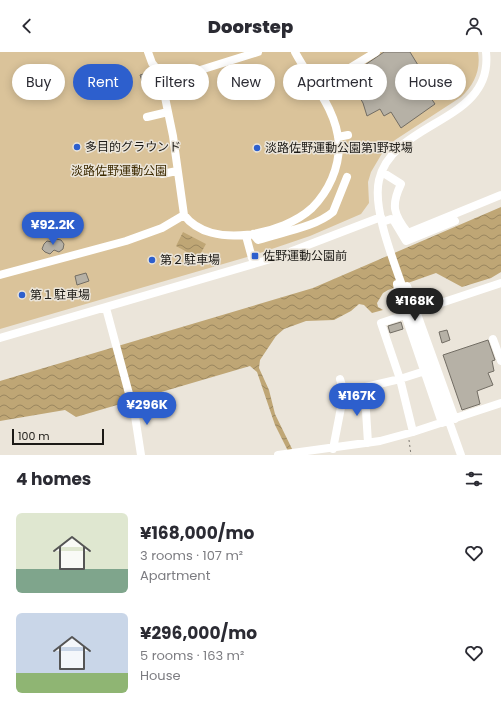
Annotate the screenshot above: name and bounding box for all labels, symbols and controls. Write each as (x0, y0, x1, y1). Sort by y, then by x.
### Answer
text: Doorstep (208, 14, 293, 39)
icon: back (16, 15, 38, 37)
icon: person (463, 15, 485, 37)
chip: Buy (12, 64, 65, 100)
chip: Rent (73, 64, 133, 100)
chip: Filters (141, 64, 209, 100)
chip: New (217, 64, 275, 100)
chip: Apartment (283, 64, 387, 100)
chip: House (395, 64, 466, 100)
place label: 多目的グラウンド (85, 138, 181, 155)
place label: 淡路佐野運動公園第1野球場 (265, 139, 413, 156)
marker: 多目的グラウンド (72, 142, 82, 152)
marker: 淡路佐野運動公園第1野球場 (252, 143, 262, 153)
park label: 淡路佐野運動公園 (71, 162, 167, 179)
pin: ¥92.2K (20, 212, 86, 246)
text: ¥92.2K (31, 215, 75, 234)
place label: 佐野運動公園前 (263, 247, 347, 264)
place label: 第２駐車場 (160, 251, 220, 268)
marker: 佐野運動公園前 (250, 251, 260, 261)
marker: 第２駐車場 (147, 255, 157, 265)
place label: 第１駐車場 (30, 286, 90, 303)
pin: ¥168K (387, 288, 443, 322)
marker: 第１駐車場 (17, 290, 27, 300)
text: ¥168K (395, 291, 435, 310)
pin: ¥167K (329, 383, 385, 417)
text: ¥167K (338, 386, 376, 405)
pin: ¥296K (119, 392, 175, 426)
text: ¥296K (126, 395, 168, 414)
scale bar (12, 427, 104, 446)
text: 100 m (18, 428, 50, 444)
text: 4 homes (16, 467, 91, 491)
icon: filters (463, 468, 485, 490)
text: ¥168,000/mo (140, 521, 254, 545)
icon: home (48, 529, 96, 577)
icon: heart (463, 542, 485, 564)
text: 3 rooms · 107 m² (140, 546, 243, 565)
text: Apartment (140, 566, 210, 585)
text: ¥296,000/mo (140, 621, 257, 645)
icon: home (48, 629, 96, 677)
icon: heart (463, 642, 485, 664)
text: 5 rooms · 163 m² (140, 646, 244, 665)
text: House (140, 666, 180, 685)

